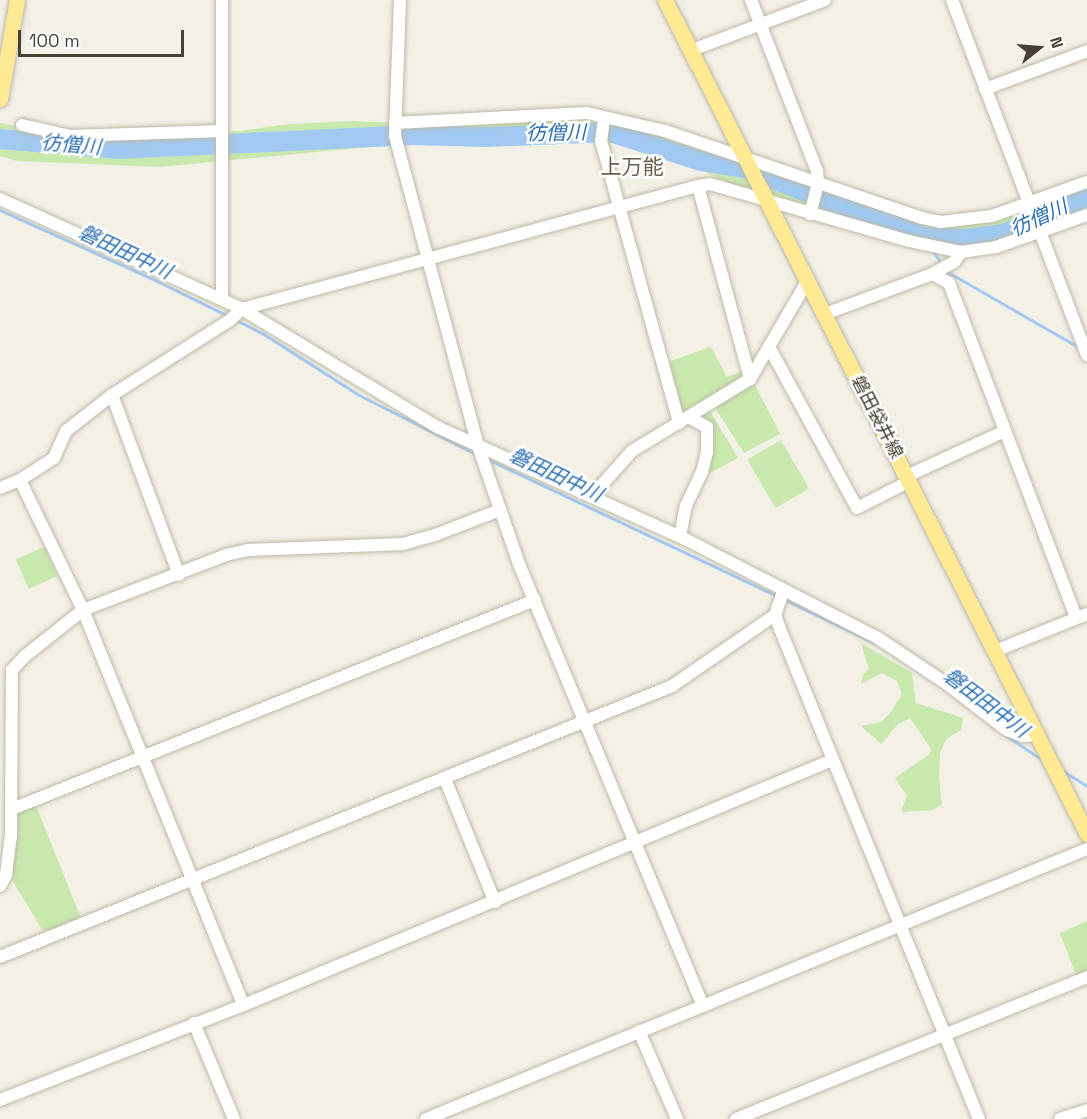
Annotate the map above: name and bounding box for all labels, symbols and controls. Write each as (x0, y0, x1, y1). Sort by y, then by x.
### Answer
scale bar (21, 18, 188, 56)
north arrow (1009, 18, 1069, 78)
text: 100 m (29, 29, 80, 52)
text: N (1045, 34, 1068, 51)
water label: 彷僧川 (526, 120, 586, 146)
water label: 彷僧川 (40, 130, 102, 160)
district label: 上万能 (601, 154, 663, 180)
water label: 彷僧川 (1007, 194, 1071, 242)
water label: 磐田田中川 (75, 220, 175, 284)
street label: 磐田袋井線 (847, 372, 907, 462)
water label: 磐田田中川 (506, 443, 606, 507)
water label: 磐田田中川 (939, 663, 1033, 743)

